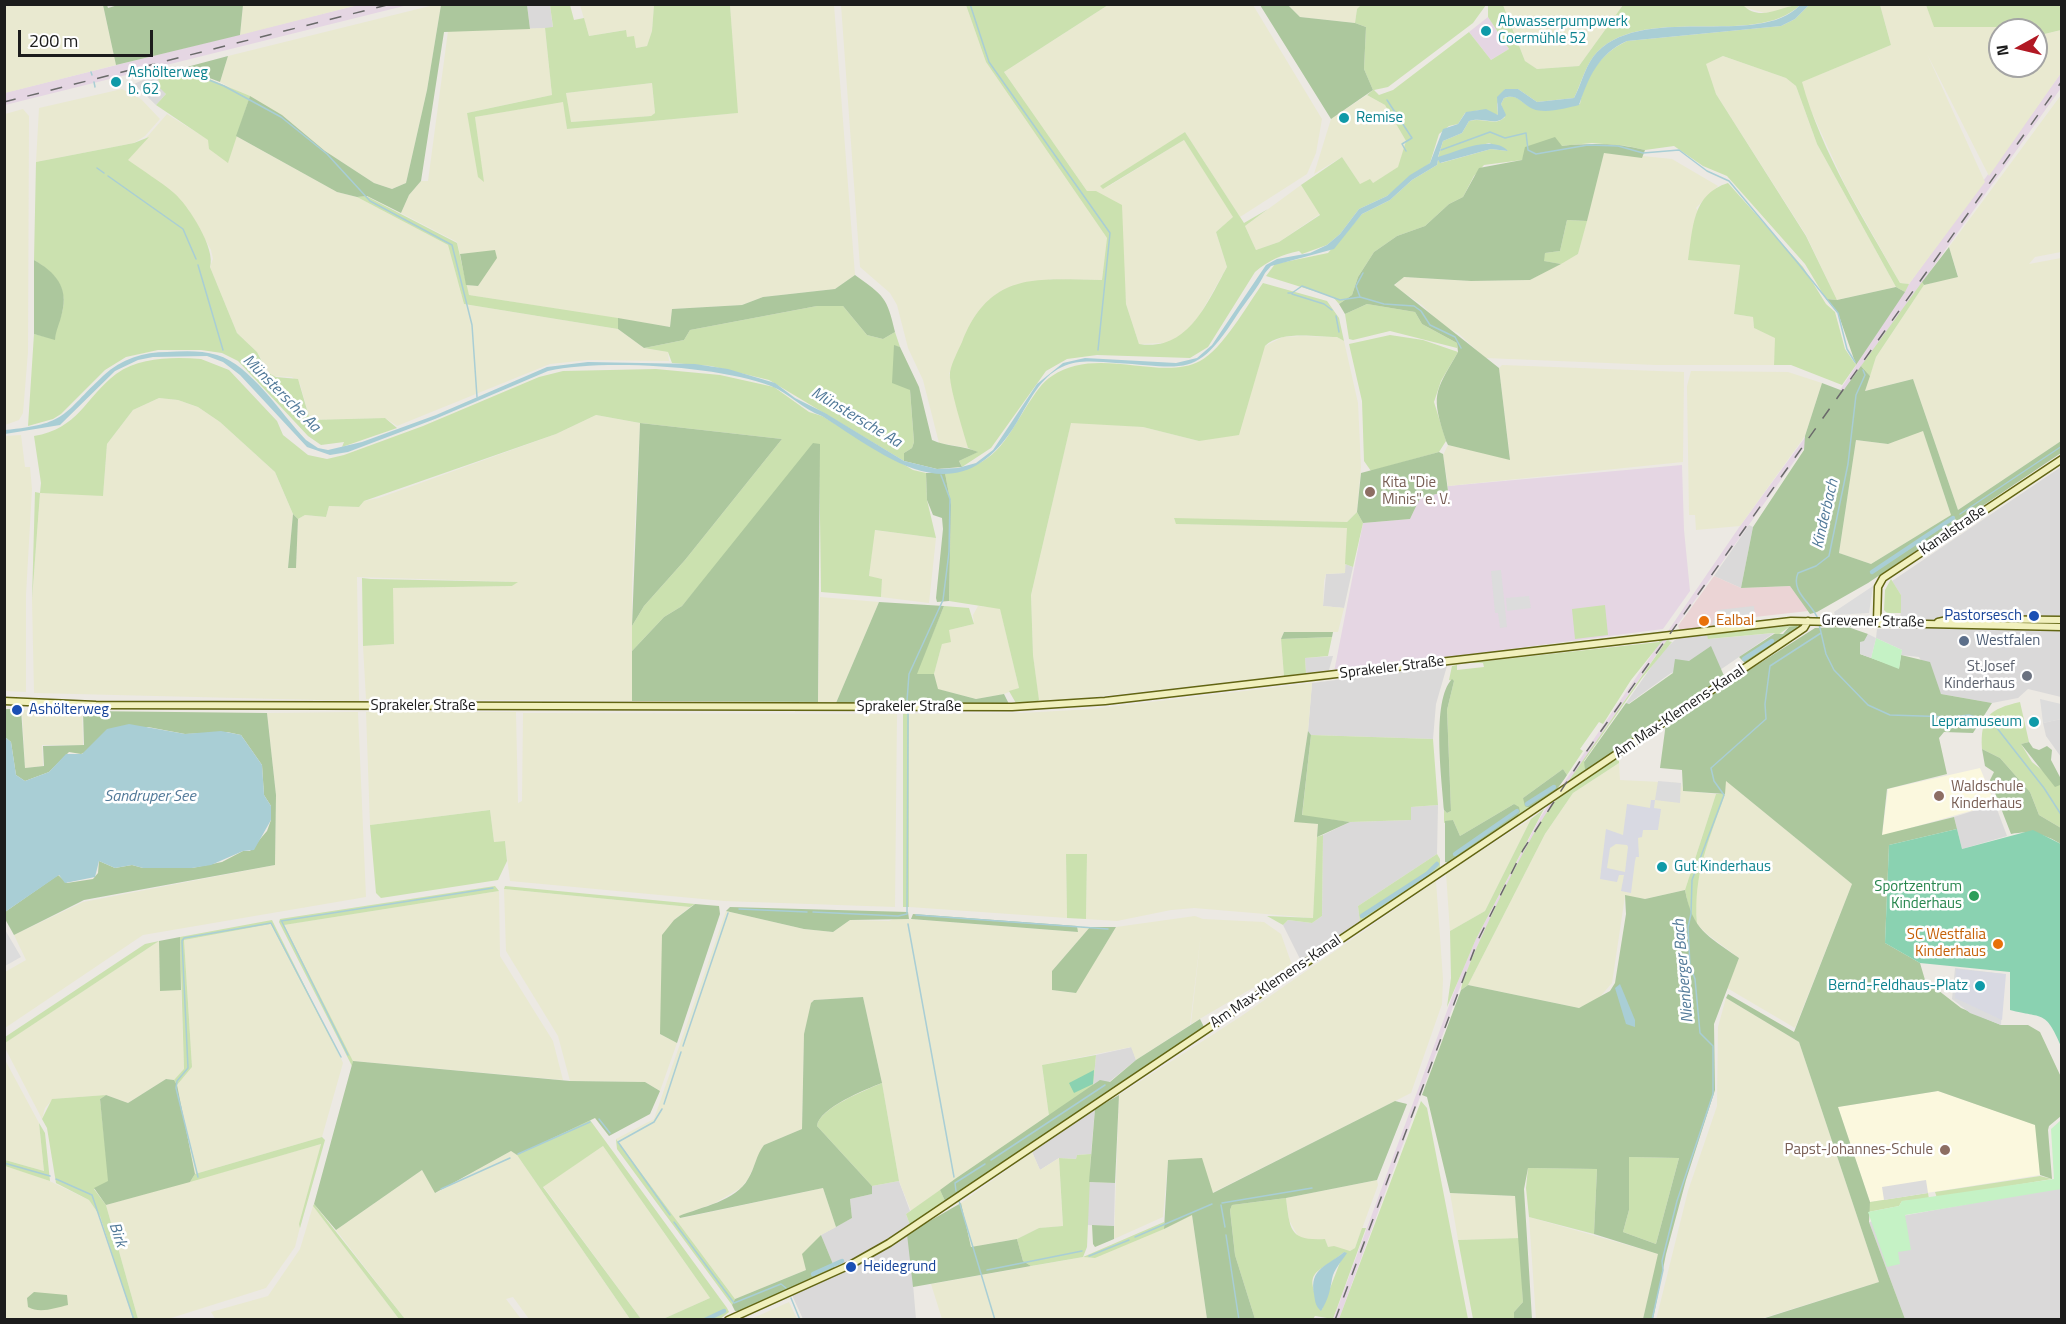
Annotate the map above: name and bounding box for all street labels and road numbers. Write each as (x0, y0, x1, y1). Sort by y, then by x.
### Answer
street label: Kanalstraße (1916, 502, 1990, 560)
street label: Grevener Straße (1822, 612, 1924, 632)
street label: Sprakeler Straße (1339, 653, 1445, 683)
street label: Am Max-Klemens-Kanal (1611, 661, 1749, 763)
street label: Sprakeler Straße (371, 697, 475, 715)
street label: Sprakeler Straße (857, 698, 961, 716)
street label: Am Max-Klemens-Kanal (1207, 931, 1345, 1033)

